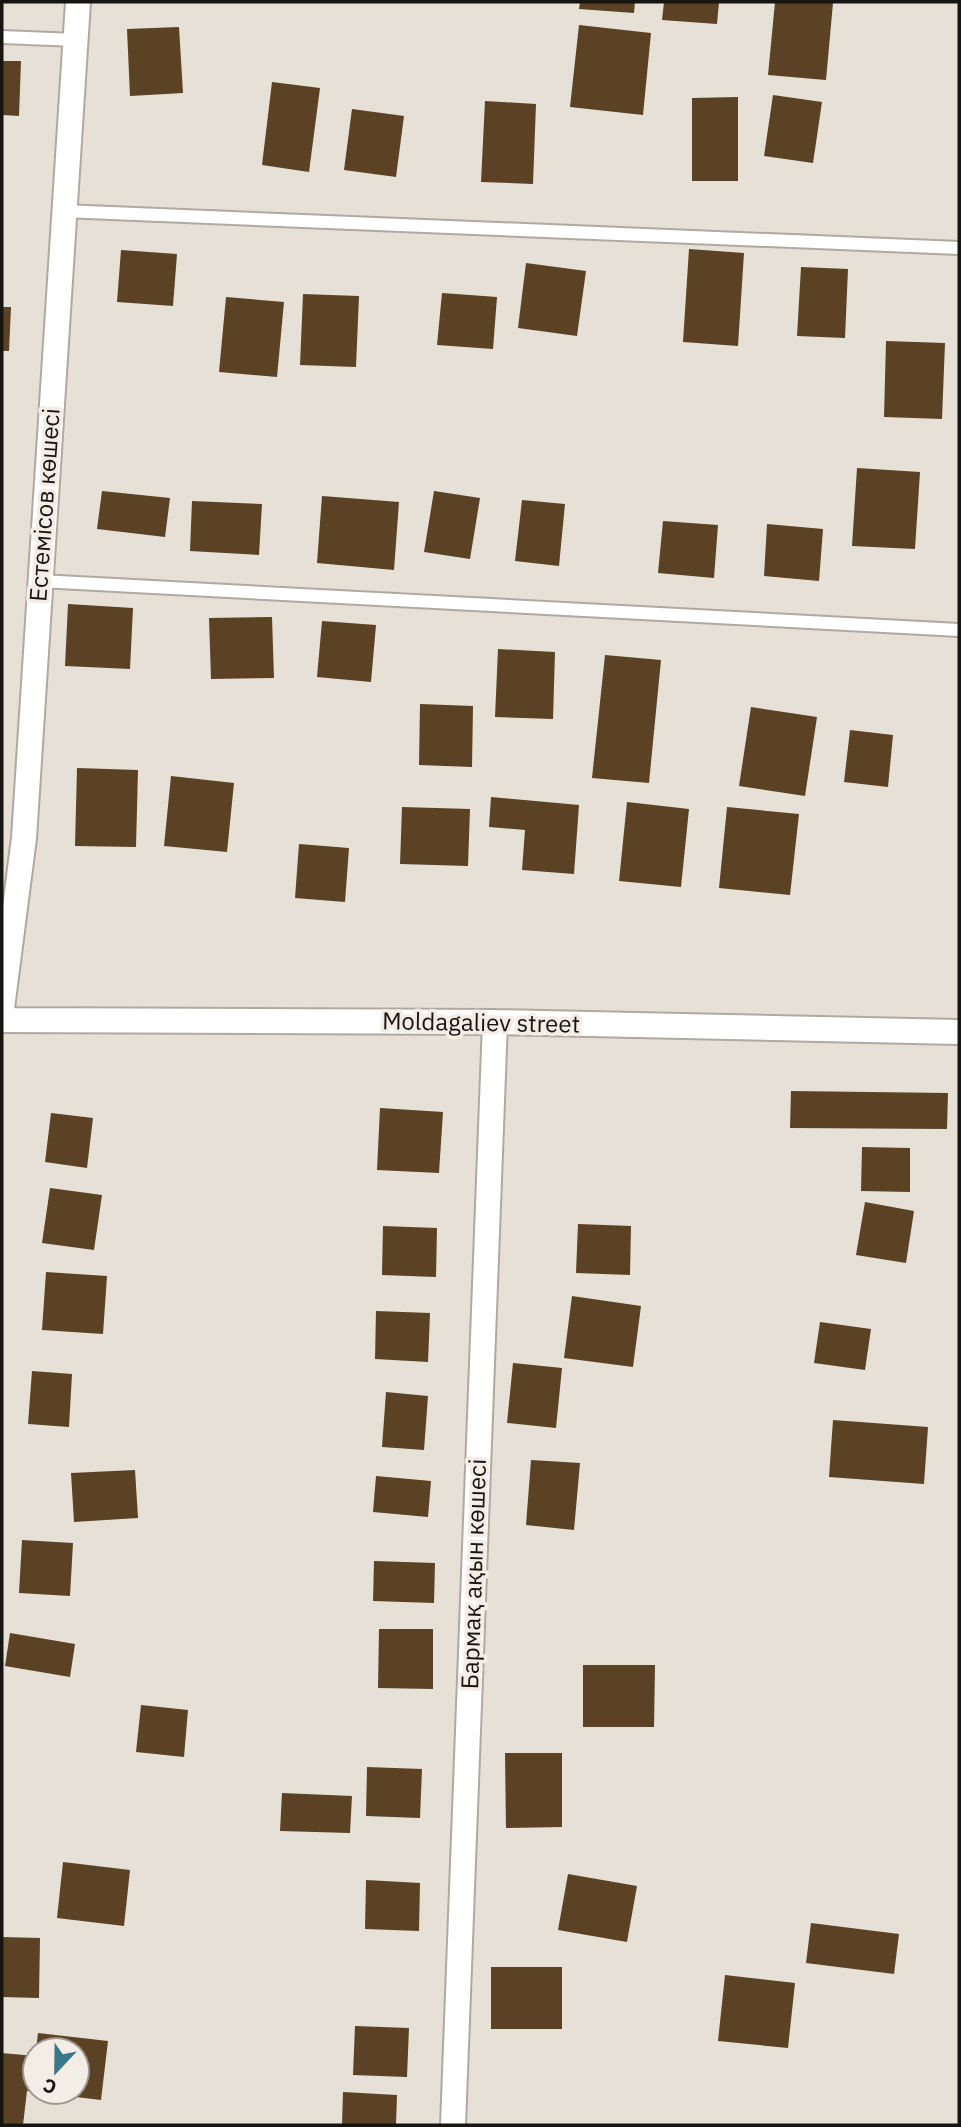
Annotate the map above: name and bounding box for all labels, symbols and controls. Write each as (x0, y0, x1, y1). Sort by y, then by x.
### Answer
street label: Естемісов көшесі (21, 407, 67, 603)
street label: Moldagaliev street (382, 1004, 580, 1040)
street label: Бармақ ақын көшесі (453, 1458, 493, 1690)
north arrow (21, 2036, 91, 2106)
text: С (39, 2073, 60, 2100)

